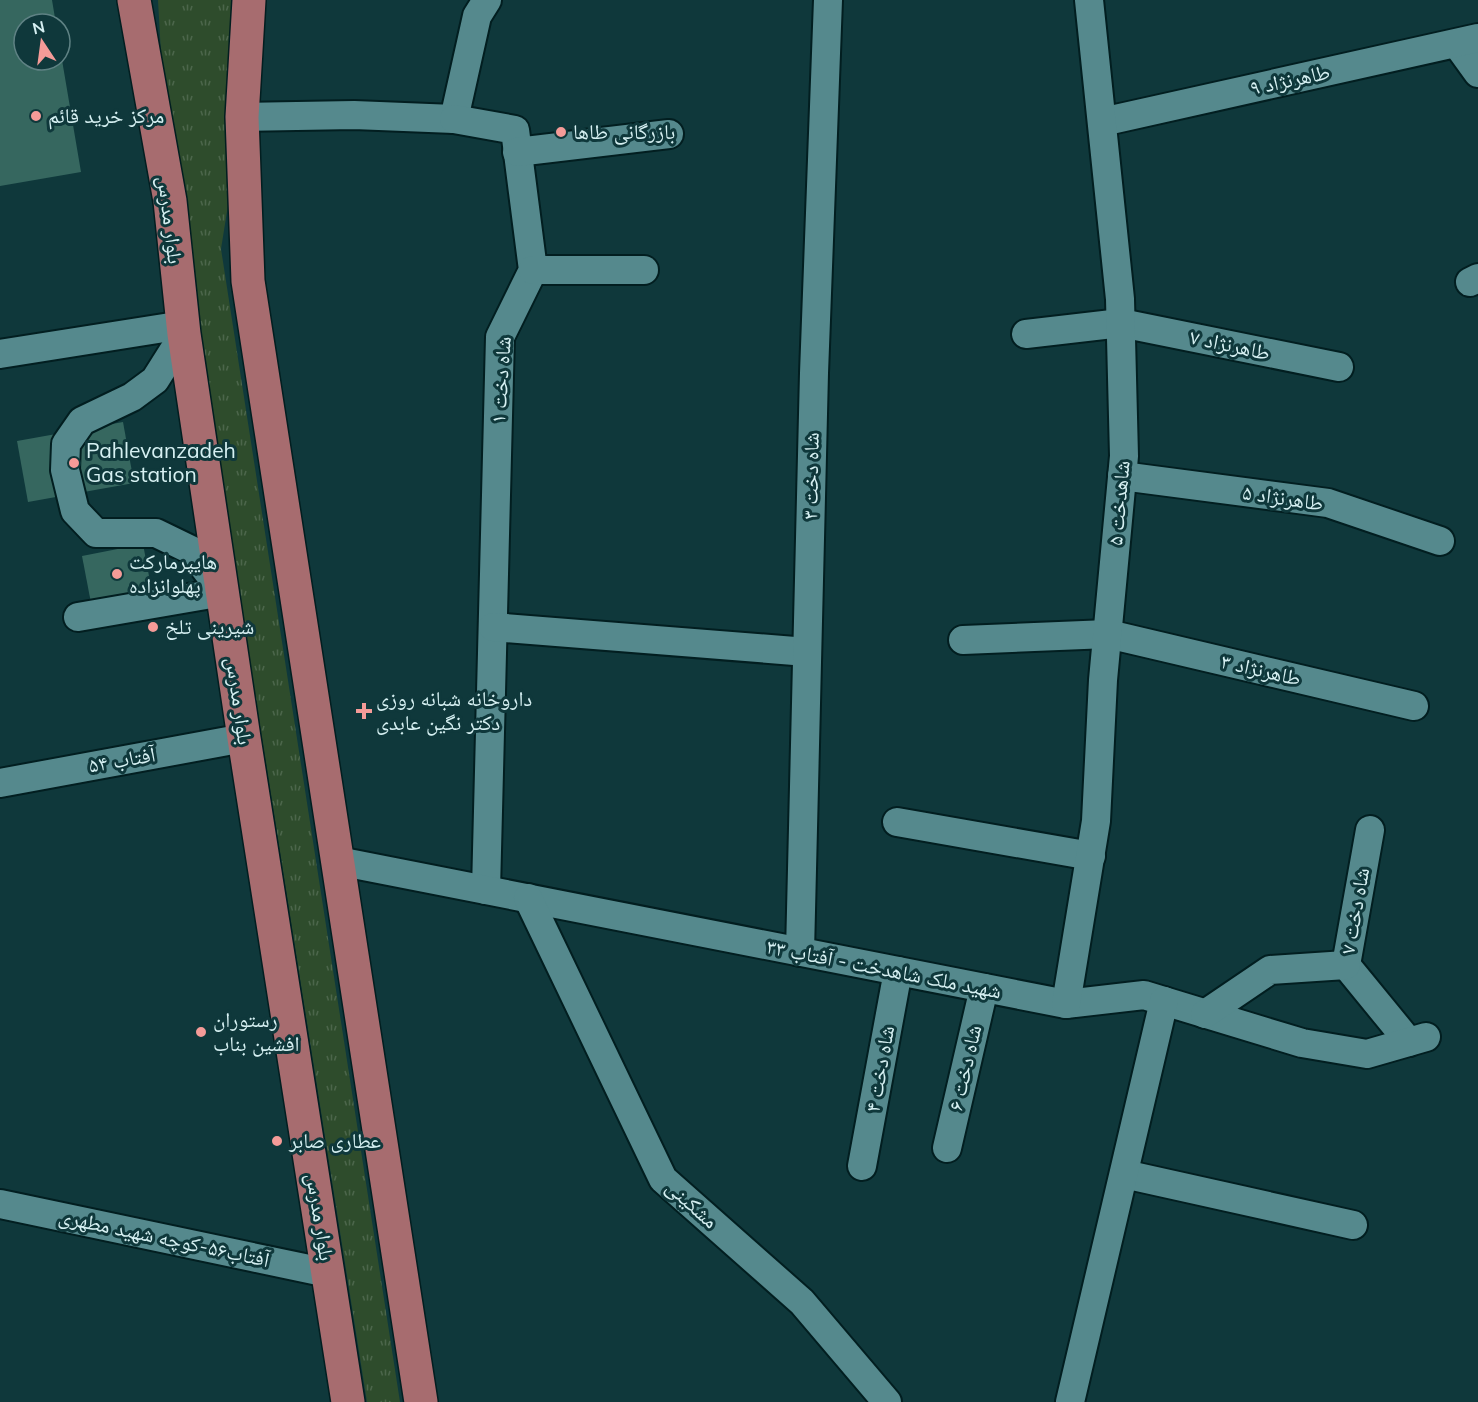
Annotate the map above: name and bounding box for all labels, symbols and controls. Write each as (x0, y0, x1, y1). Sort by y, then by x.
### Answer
north arrow (12, 12, 72, 72)
text: N (30, 16, 47, 38)
street label: طاهرنژاد ۹ (1247, 58, 1332, 100)
place label: مرکز خرید قائم (48, 102, 164, 130)
marker: مرکز خرید قائم (29, 109, 43, 123)
place label: بازرگانی طاها (573, 118, 675, 145)
marker: بازرگانی طاها (554, 125, 568, 139)
street label: بلوار مدرس (152, 174, 189, 265)
street label: طاهرنژاد ۷ (1188, 323, 1273, 365)
street label: شاه دخت ۱ (484, 335, 516, 424)
street label: شاه دخت ۳ (796, 432, 824, 520)
place label: Pahlevanzadeh Gas station (86, 437, 236, 487)
marker: Pahlevanzadeh Gas station (67, 456, 81, 470)
street label: شاهدخت ۵ (1101, 459, 1135, 546)
street label: طاهرنژاد ۵ (1241, 478, 1325, 516)
place label: هایپرمارکت پهلوانزاده (129, 548, 217, 598)
marker: هایپرمارکت پهلوانزاده (110, 567, 124, 581)
place label: شیرینی تلخ (165, 613, 254, 640)
marker: شیرینی تلخ (146, 620, 160, 634)
street label: طاهرنژاد ۳ (1219, 647, 1304, 691)
street label: بلوار مدرس (220, 655, 259, 747)
place label: داروخانه شبانه روزی دکتر نگین عابدی (376, 685, 532, 736)
marker: داروخانه شبانه روزی دکتر نگین عابدی (357, 704, 371, 718)
street label: آفتاب ۵۴ (86, 740, 158, 778)
street label: شاه دخت ۷ (1334, 866, 1374, 956)
street label: شهید ملک شاهدخت - آفتاب ۳۳ (765, 932, 1004, 1004)
place label: رستوران افشین بناب (213, 1006, 300, 1057)
street label: شاه دخت ۶ (942, 1022, 987, 1113)
street label: شاه دخت ۴ (859, 1024, 899, 1114)
marker: رستوران افشین بناب (194, 1025, 208, 1039)
place label: عطاری صابر (288, 1127, 381, 1153)
marker: عطاری صابر (270, 1134, 284, 1148)
street label: بلوار مدرس (300, 1171, 341, 1263)
street label: مشکینی (661, 1173, 724, 1234)
street label: آفتاب۵۶-كوچه شهيد مطهری (57, 1202, 273, 1272)

